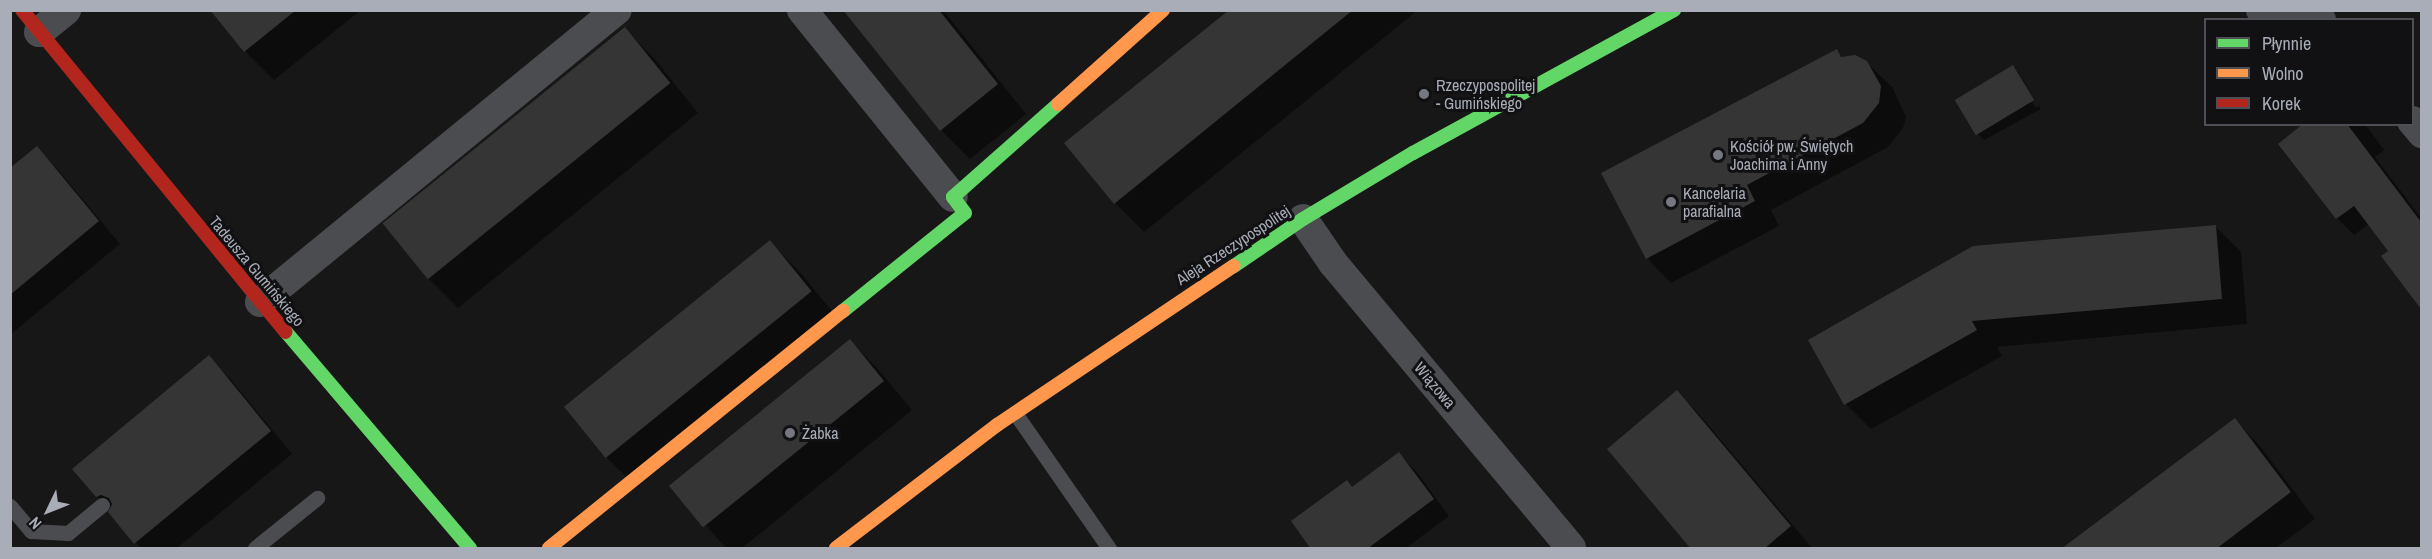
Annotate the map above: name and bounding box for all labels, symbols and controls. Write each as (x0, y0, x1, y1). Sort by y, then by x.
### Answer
legend (2204, 18, 2414, 126)
text: Płynnie (2262, 31, 2311, 56)
text: Wolno (2262, 61, 2304, 86)
place label: Rzeczypospolitej - Gumińskiego (1436, 75, 1535, 113)
marker: Rzeczypospolitej - Gumińskiego (1417, 87, 1431, 101)
text: Korek (2262, 91, 2301, 116)
place label: Kościół pw. Świętych Joachima i Anny (1730, 136, 1853, 174)
marker: Kościół pw. Świętych Joachima i Anny (1711, 148, 1725, 162)
place label: Kancelaria parafialna (1683, 183, 1746, 221)
marker: Kancelaria parafialna (1664, 195, 1678, 209)
street label: Aleja Rzeczypospolitej (1172, 201, 1294, 289)
street label: Tadeusza Gumińskiego (205, 212, 309, 330)
street label: Wiązowa (1410, 358, 1460, 412)
place label: Żabka (802, 423, 838, 443)
marker: Żabka (783, 426, 797, 440)
north arrow (18, 481, 78, 541)
text: N (24, 512, 46, 534)

